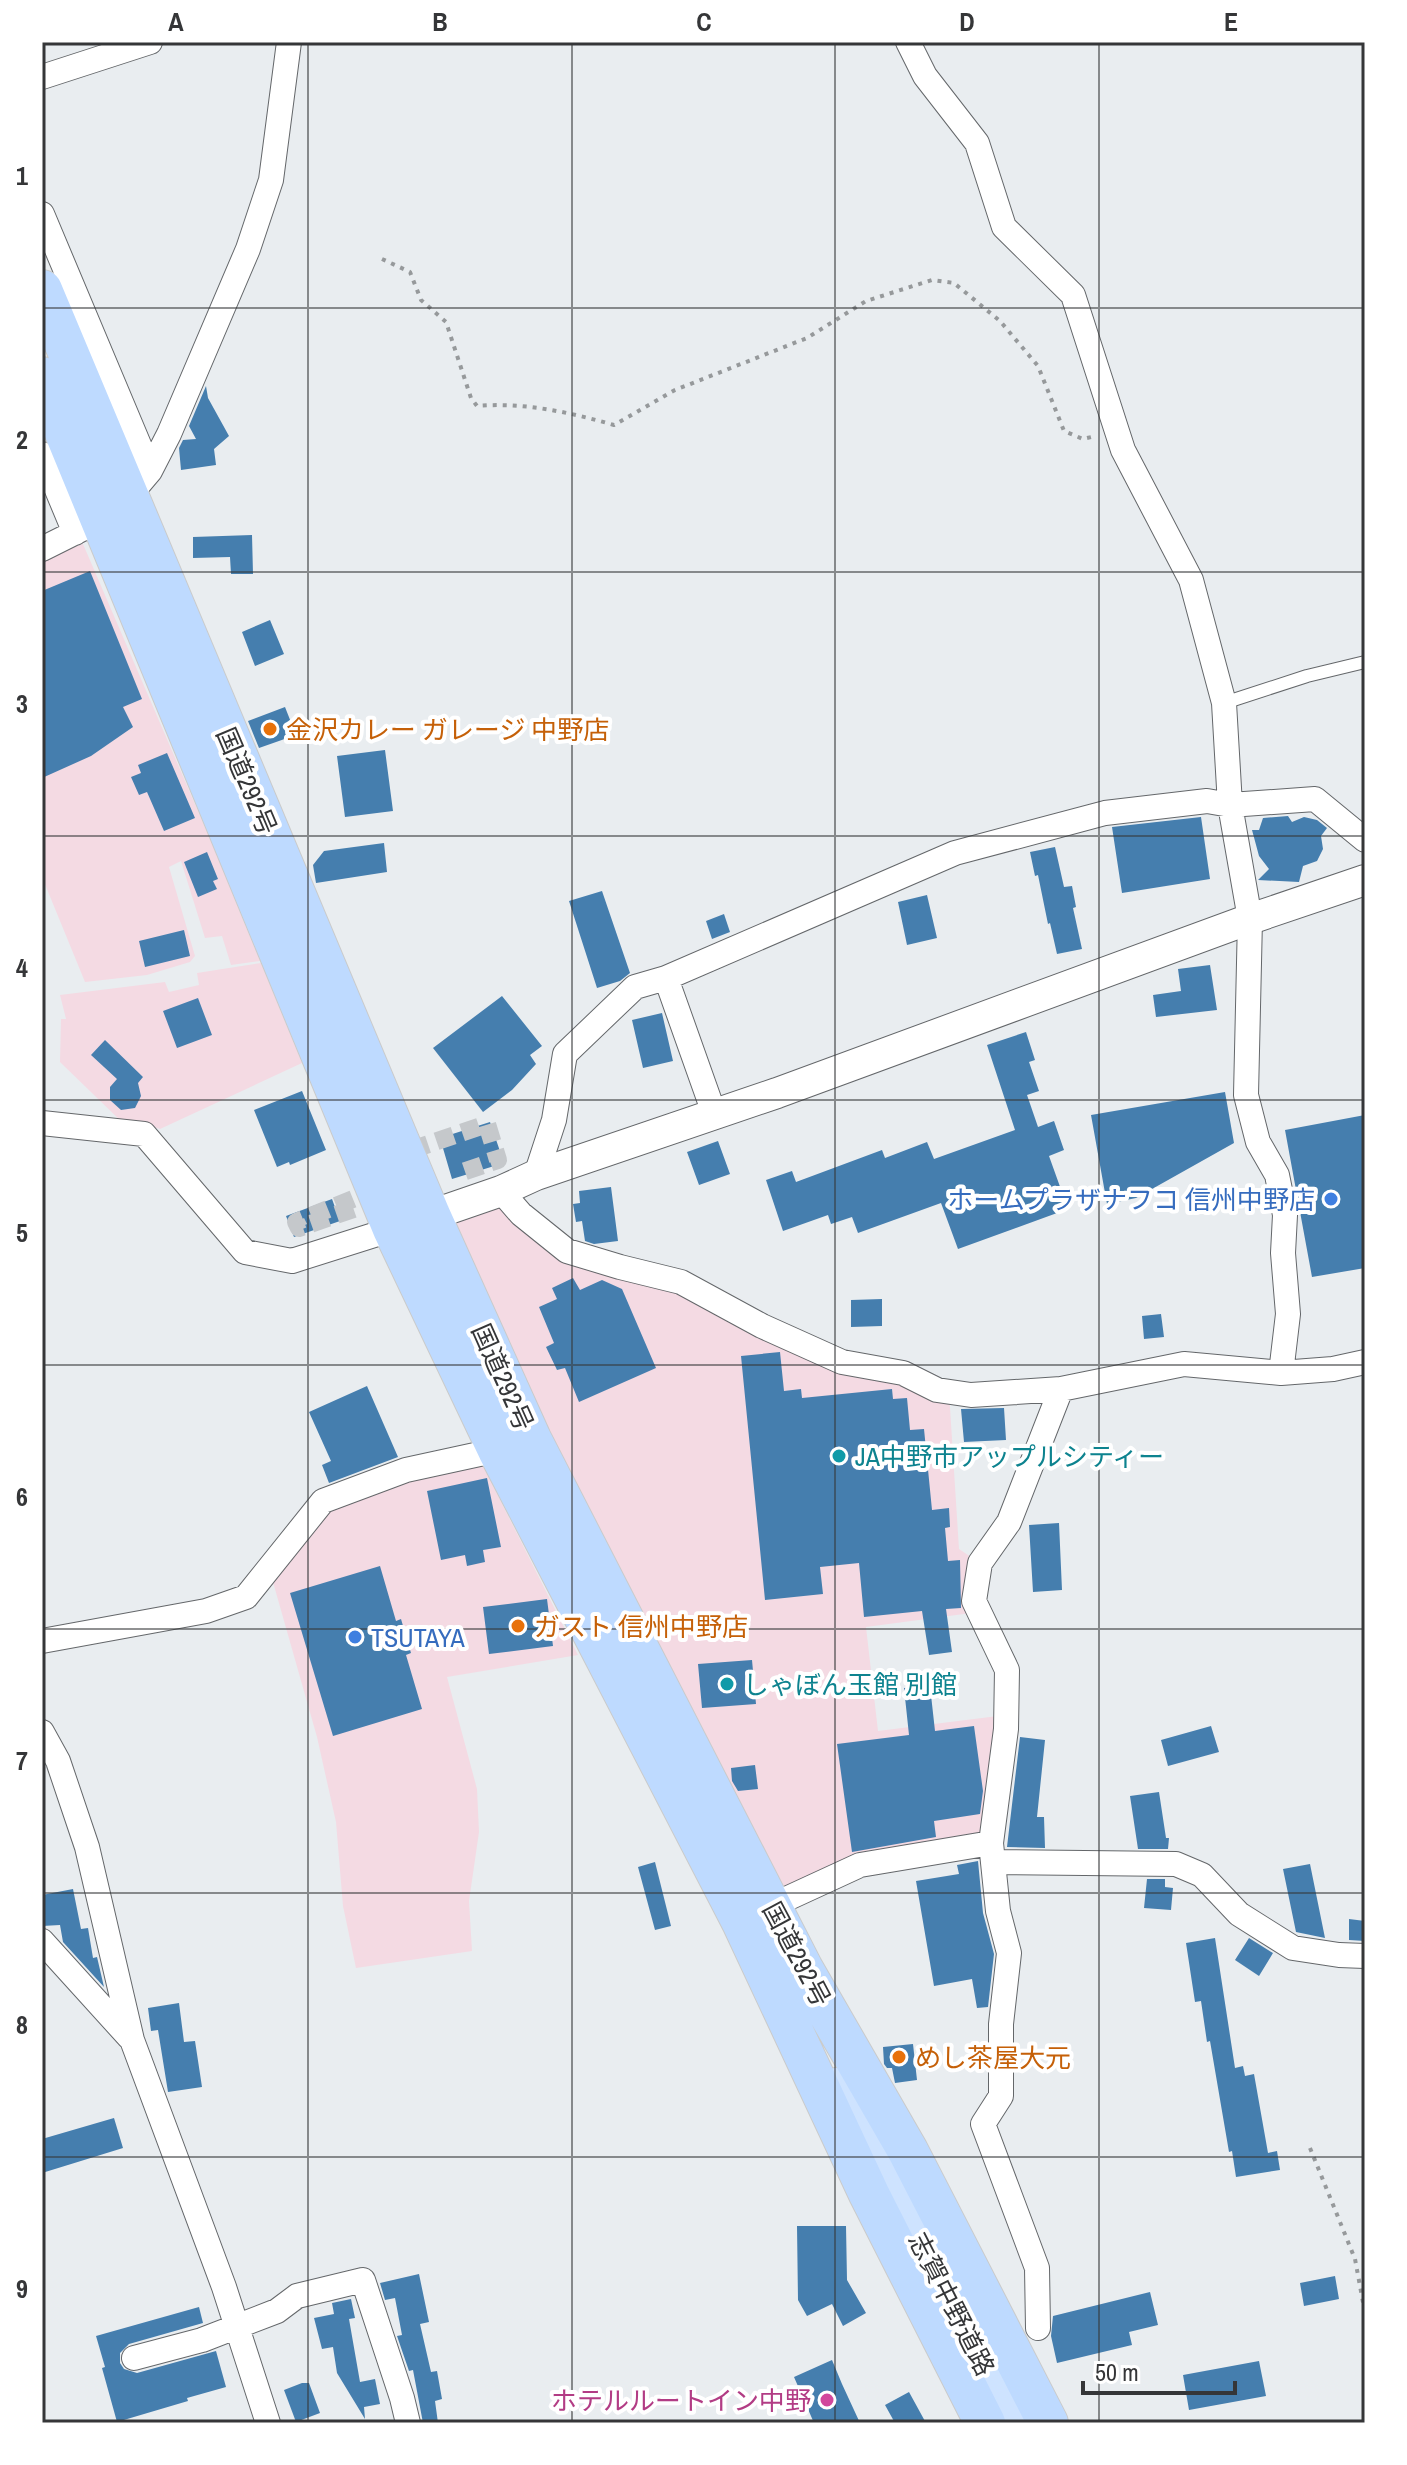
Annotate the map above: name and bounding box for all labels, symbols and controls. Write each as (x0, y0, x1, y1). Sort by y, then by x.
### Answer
text: A (168, 4, 184, 39)
text: B (432, 4, 448, 39)
text: C (696, 4, 712, 39)
text: D (959, 4, 975, 39)
text: E (1224, 4, 1238, 39)
text: 1 (16, 158, 28, 193)
text: 2 (16, 422, 28, 457)
text: 3 (16, 686, 28, 721)
place label: 金沢カレー ガレージ 中野店 (286, 712, 609, 747)
marker: 金沢カレー ガレージ 中野店 (261, 720, 279, 738)
street label: 国道292号 (209, 722, 285, 840)
text: 4 (16, 950, 28, 985)
place label: ホームプラザナフコ 信州中野店 (947, 1182, 1315, 1217)
marker: ホームプラザナフコ 信州中野店 (1322, 1190, 1340, 1208)
text: 5 (16, 1215, 28, 1250)
street label: 国道292号 (464, 1318, 542, 1436)
place label: JA中野市アップルシティー (855, 1439, 1164, 1474)
marker: JA中野市アップルシティー (830, 1447, 848, 1465)
text: 6 (16, 1479, 28, 1514)
place label: ガスト 信州中野店 (534, 1609, 748, 1644)
marker: ガスト 信州中野店 (509, 1617, 527, 1635)
place label: TSUTAYA (371, 1620, 465, 1655)
marker: TSUTAYA (346, 1628, 364, 1646)
place label: しゃぼん玉館 別館 (743, 1667, 957, 1702)
marker: しゃぼん玉館 別館 (718, 1675, 736, 1693)
text: 7 (16, 1743, 28, 1778)
street label: 国道292号 (755, 1896, 839, 2012)
text: 8 (16, 2007, 28, 2042)
place label: めし茶屋大元 (915, 2040, 1071, 2075)
marker: めし茶屋大元 (890, 2048, 908, 2066)
street label: 志賀中野道路 (901, 2227, 1003, 2381)
text: 9 (16, 2271, 28, 2306)
scale bar (1083, 2345, 1235, 2395)
text: 50 m (1095, 2356, 1139, 2388)
place label: ホテルルートイン中野 (551, 2383, 811, 2418)
marker: ホテルルートイン中野 (818, 2391, 836, 2409)

